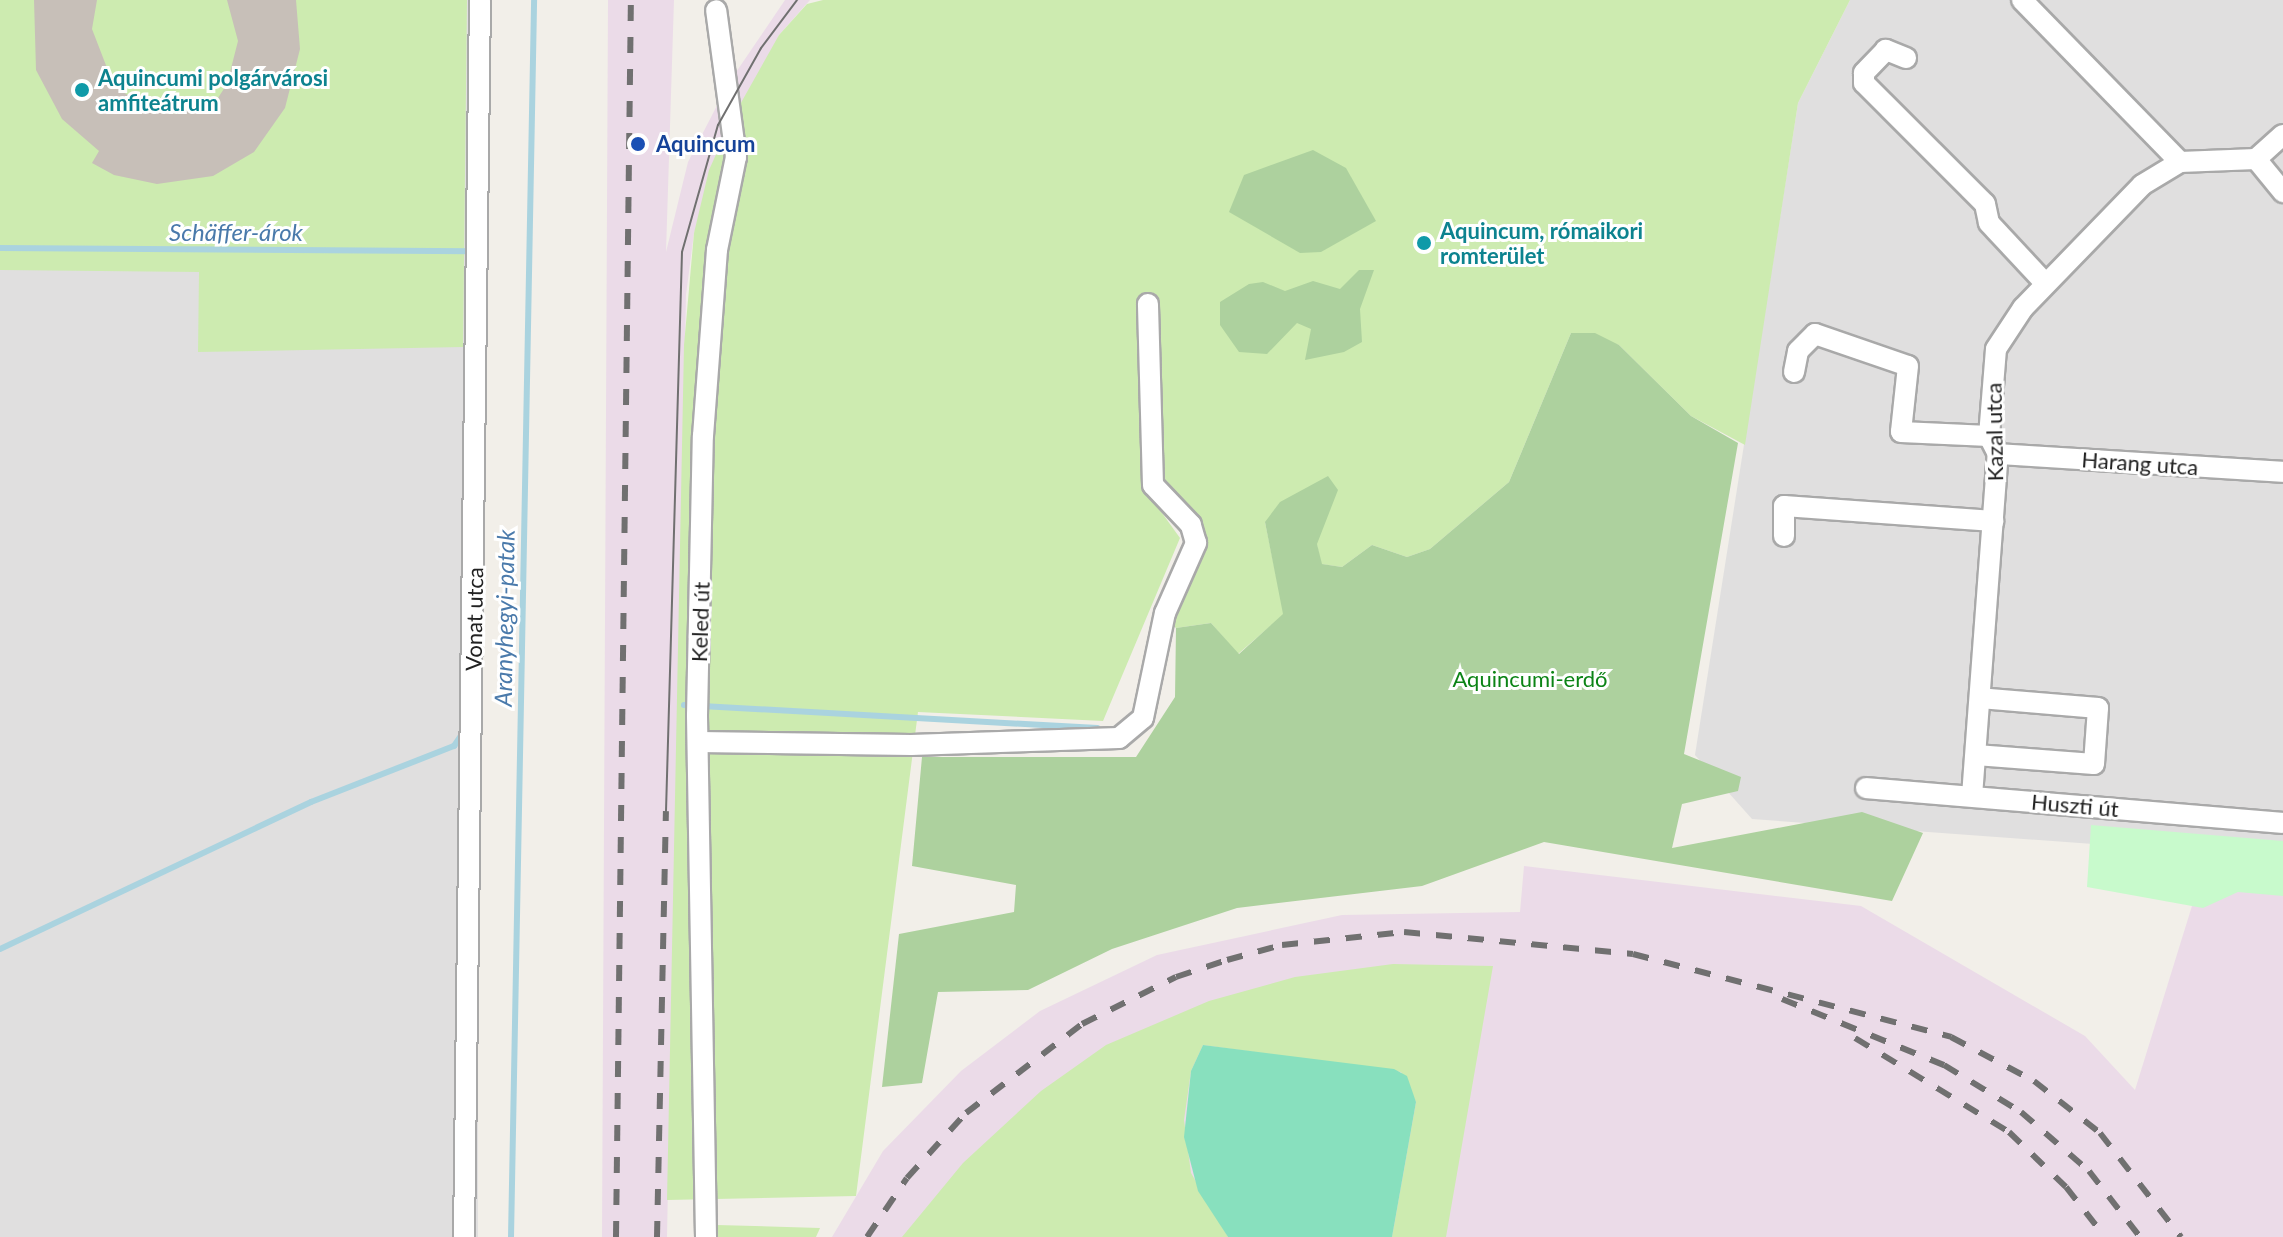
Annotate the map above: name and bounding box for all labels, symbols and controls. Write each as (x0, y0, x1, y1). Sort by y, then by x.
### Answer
place label: Aquincumi polgárvárosi amfiteátrum (98, 64, 328, 116)
marker: Aquincumi polgárvárosi amfiteátrum (73, 81, 91, 99)
place label: Aquincum (656, 131, 755, 157)
marker: Aquincum (627, 133, 649, 155)
place label: Aquincum, rómaikori romterület (1440, 217, 1643, 268)
water label: Schäffer-árok (169, 218, 303, 246)
marker: Aquincum, rómaikori romterület (1415, 234, 1433, 252)
street label: Kazal utca (1980, 382, 2008, 482)
street label: Harang utca (2081, 446, 2199, 480)
water label: Aranyhegyi-patak (488, 529, 520, 707)
street label: Vonat utca (460, 567, 488, 671)
street label: Keled út (685, 581, 715, 663)
park label: Aquincumi-erdő (1452, 666, 1608, 692)
street label: Huszti út (2030, 788, 2120, 822)

